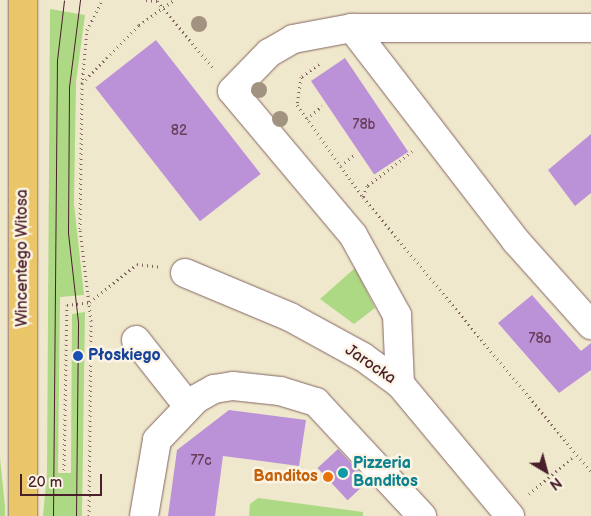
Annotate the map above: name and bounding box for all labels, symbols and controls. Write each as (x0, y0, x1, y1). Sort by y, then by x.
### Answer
house number: 78b (353, 117, 375, 133)
house number: 82 (171, 123, 187, 139)
street label: Wincentego Witosa (13, 189, 33, 327)
house number: 78a (529, 331, 551, 347)
street label: Jarocka (341, 341, 399, 389)
place label: Płoskiego (88, 346, 161, 366)
marker: Płoskiego (72, 350, 84, 362)
north arrow (521, 446, 571, 496)
house number: 77c (190, 453, 212, 469)
place label: Pizzeria Banditos (353, 454, 418, 492)
scale bar (22, 464, 105, 496)
place label: Banditos (253, 467, 318, 487)
marker: Pizzeria Banditos (337, 467, 349, 479)
marker: Banditos (322, 471, 334, 483)
text: 20 m (28, 473, 62, 492)
text: N (546, 473, 565, 493)

